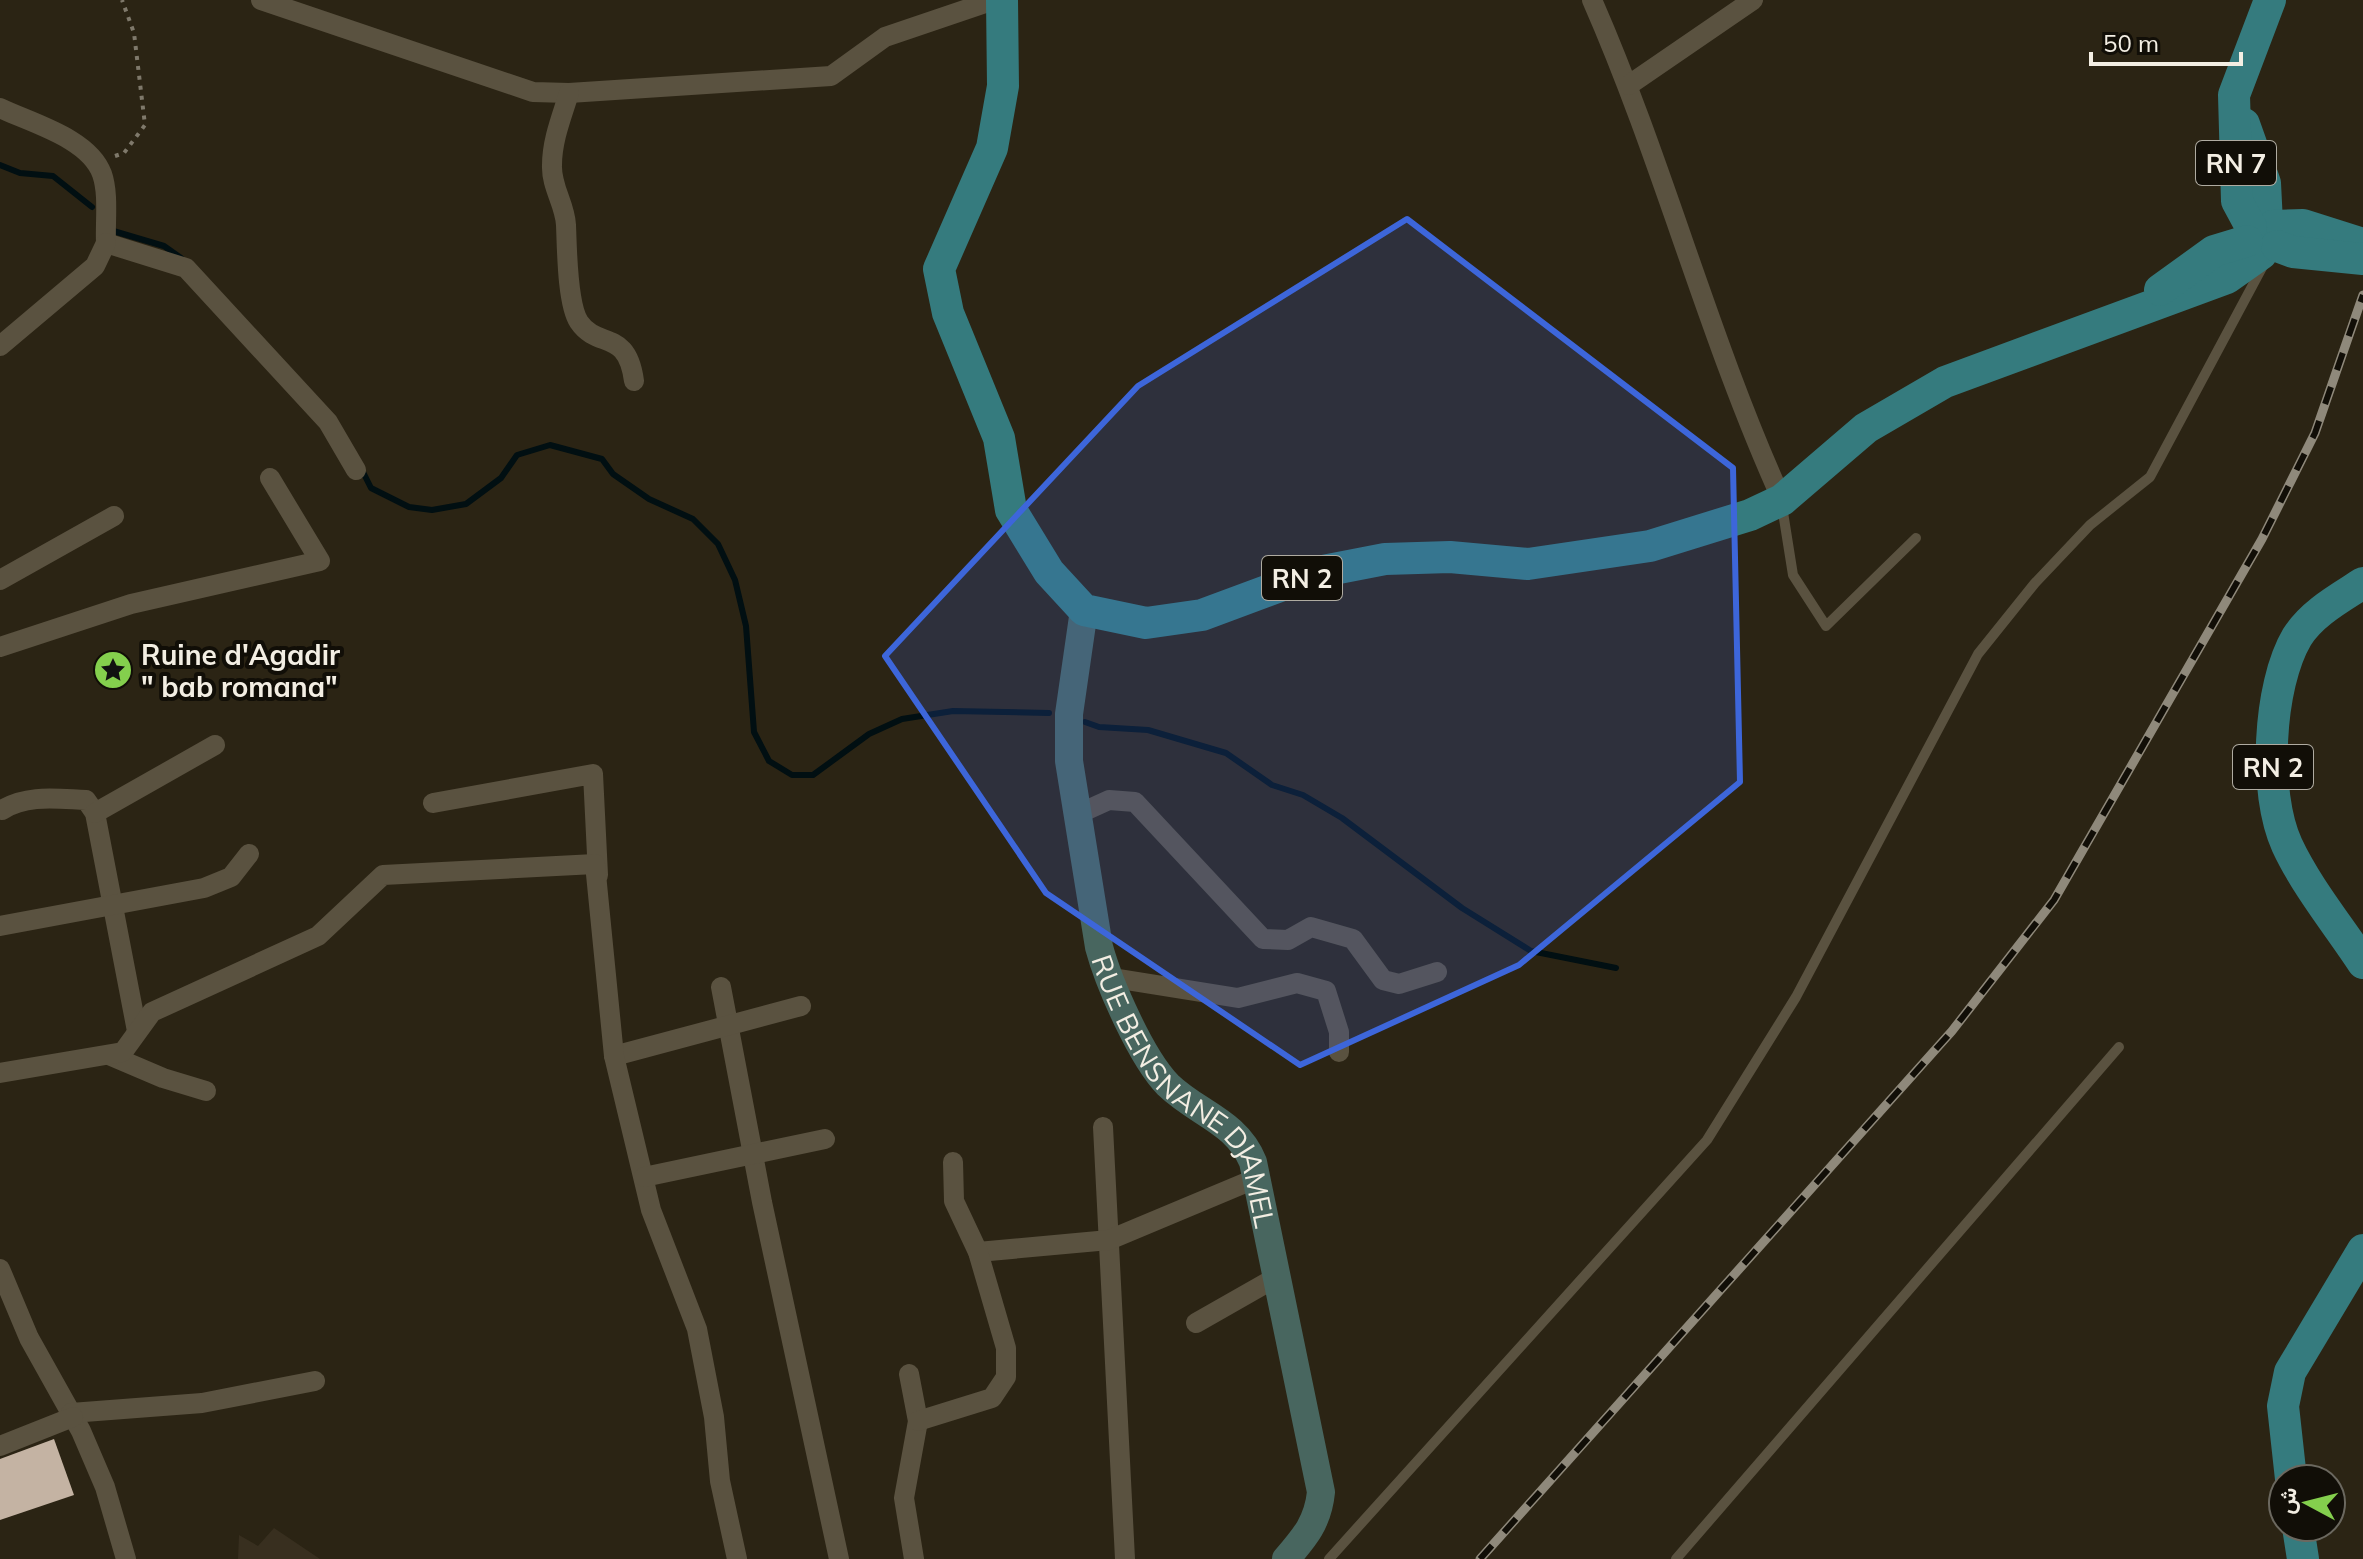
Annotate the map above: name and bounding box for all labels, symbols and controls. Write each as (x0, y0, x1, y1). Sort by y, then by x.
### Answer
scale bar (2091, 16, 2241, 66)
text: 50 m (2103, 28, 2159, 58)
road number: RN 7 (2196, 141, 2276, 185)
road number: RN 2 (1262, 556, 1342, 600)
place label: Ruine d'Agadir " bab romana" (141, 637, 340, 704)
place icon: Ruine d'Agadir " bab romana" (92, 649, 134, 691)
road number: RN 2 (2233, 745, 2313, 789)
street label: RUE BENSNANE DJAMEL (1085, 950, 1284, 1231)
north arrow (2267, 1463, 2347, 1543)
text: ش (2272, 1486, 2303, 1515)

